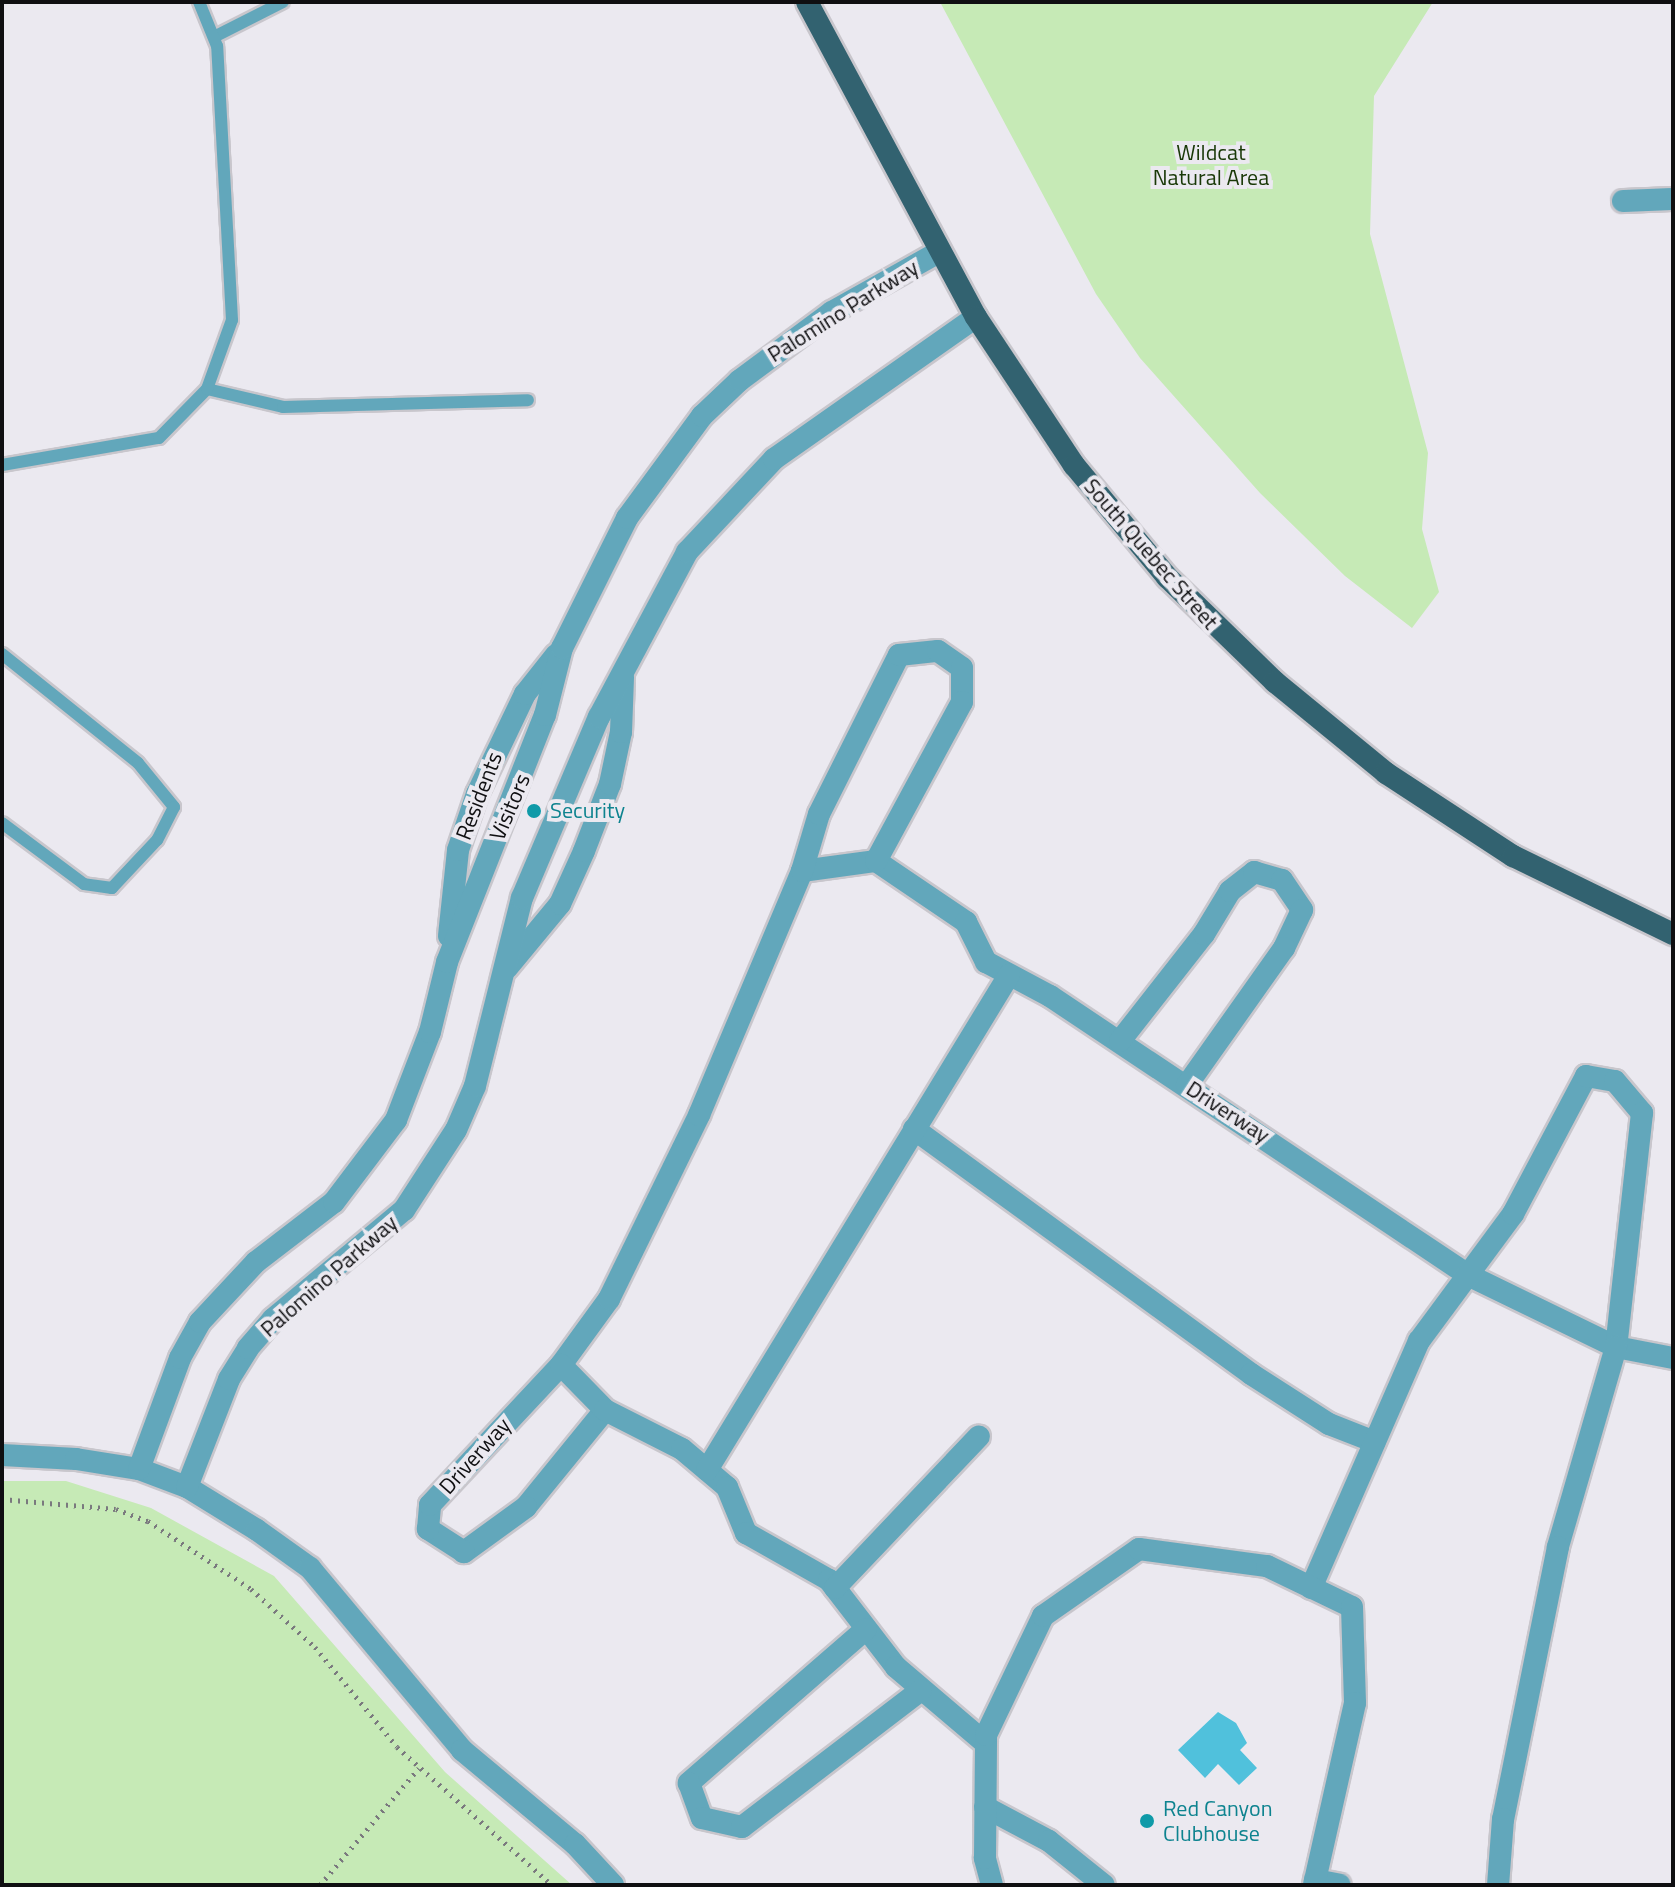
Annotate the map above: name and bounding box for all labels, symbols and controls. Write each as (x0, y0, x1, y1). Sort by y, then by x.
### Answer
park label: Wildcat Natural Area (1153, 139, 1269, 190)
street label: Palomino Parkway (763, 254, 923, 368)
street label: South Quebec Street (1078, 473, 1224, 635)
street label: Residents (450, 748, 508, 844)
street label: Visitors (484, 770, 536, 844)
place label: Security (550, 798, 625, 824)
marker: Security (525, 802, 543, 820)
street label: Driverway (1181, 1075, 1275, 1149)
street label: Palomino Parkway (255, 1209, 403, 1343)
street label: Driverway (434, 1412, 516, 1500)
place label: Red Canyon Clubhouse (1163, 1795, 1272, 1846)
marker: Red Canyon Clubhouse (1138, 1812, 1156, 1830)

